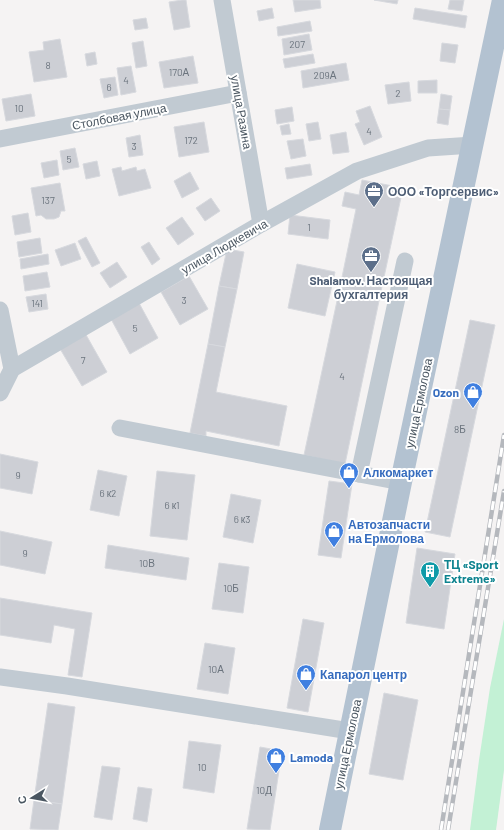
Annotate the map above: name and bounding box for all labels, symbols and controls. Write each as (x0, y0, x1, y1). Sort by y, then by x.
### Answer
house number: 207 (289, 38, 305, 50)
house number: 8 (45, 59, 51, 71)
house number: 170А (169, 66, 190, 78)
house number: 209А (314, 69, 337, 81)
house number: 4 (123, 74, 129, 86)
street label: улица Разина (228, 74, 255, 151)
house number: 6 (106, 81, 112, 93)
house number: 2 (395, 87, 401, 99)
street label: Столбовая улица (71, 100, 168, 133)
house number: 10 (14, 102, 24, 114)
house number: 4 (366, 125, 372, 137)
house number: 172 (184, 134, 198, 146)
house number: 3 (131, 140, 137, 152)
house number: 5 (66, 153, 72, 165)
office icon: ООО «Торгсервис» (363, 180, 385, 208)
place label: ООО «Торгсервис» (388, 184, 499, 199)
house number: 137 (41, 194, 55, 206)
street label: улица Людкевича (178, 216, 270, 277)
house number: 1 (307, 221, 311, 233)
office icon: Shalamov. Настоящая бухгалтерия (360, 245, 382, 273)
place label: Shalamov. Настоящая бухгалтерия (310, 273, 432, 302)
house number: 3 (181, 294, 187, 306)
house number: 141 (31, 297, 43, 309)
house number: 5 (132, 322, 138, 334)
house number: 7 (81, 354, 86, 366)
street label: улица Ермолова (402, 357, 435, 449)
house number: 4 (339, 370, 345, 382)
shop icon: Ozon (462, 381, 484, 409)
place label: Ozon (433, 385, 459, 399)
house number: 8Б (454, 423, 466, 435)
shop icon: Алкомаркет (338, 461, 360, 489)
place label: Алкомаркет (363, 465, 434, 480)
house number: 9 (15, 469, 21, 481)
house number: 6 к2 (100, 487, 116, 499)
house number: 6 к1 (164, 499, 180, 511)
house number: 6 к3 (234, 513, 250, 525)
place label: Автозапчасти на Ермолова (348, 517, 430, 546)
shop icon: Автозапчасти на Ермолова (323, 520, 345, 548)
house number: 9 (22, 547, 28, 559)
house number: 10В (139, 557, 155, 569)
place label: ТЦ «Sport Extreme» (444, 557, 499, 585)
building icon: ТЦ «Sport Extreme» (419, 560, 441, 588)
house number: 10Б (223, 582, 239, 594)
house number: 10А (208, 663, 224, 675)
shop icon: Капарол центр (295, 663, 317, 691)
place label: Капарол центр (320, 667, 407, 682)
street label: улица Ермолова (331, 698, 364, 790)
shop icon: Lamoda (265, 746, 287, 774)
place label: Lamoda (290, 750, 333, 764)
house number: 10 (197, 761, 207, 773)
north arrow (12, 778, 52, 818)
house number: 10Д (256, 784, 272, 796)
text: С (15, 795, 29, 805)

